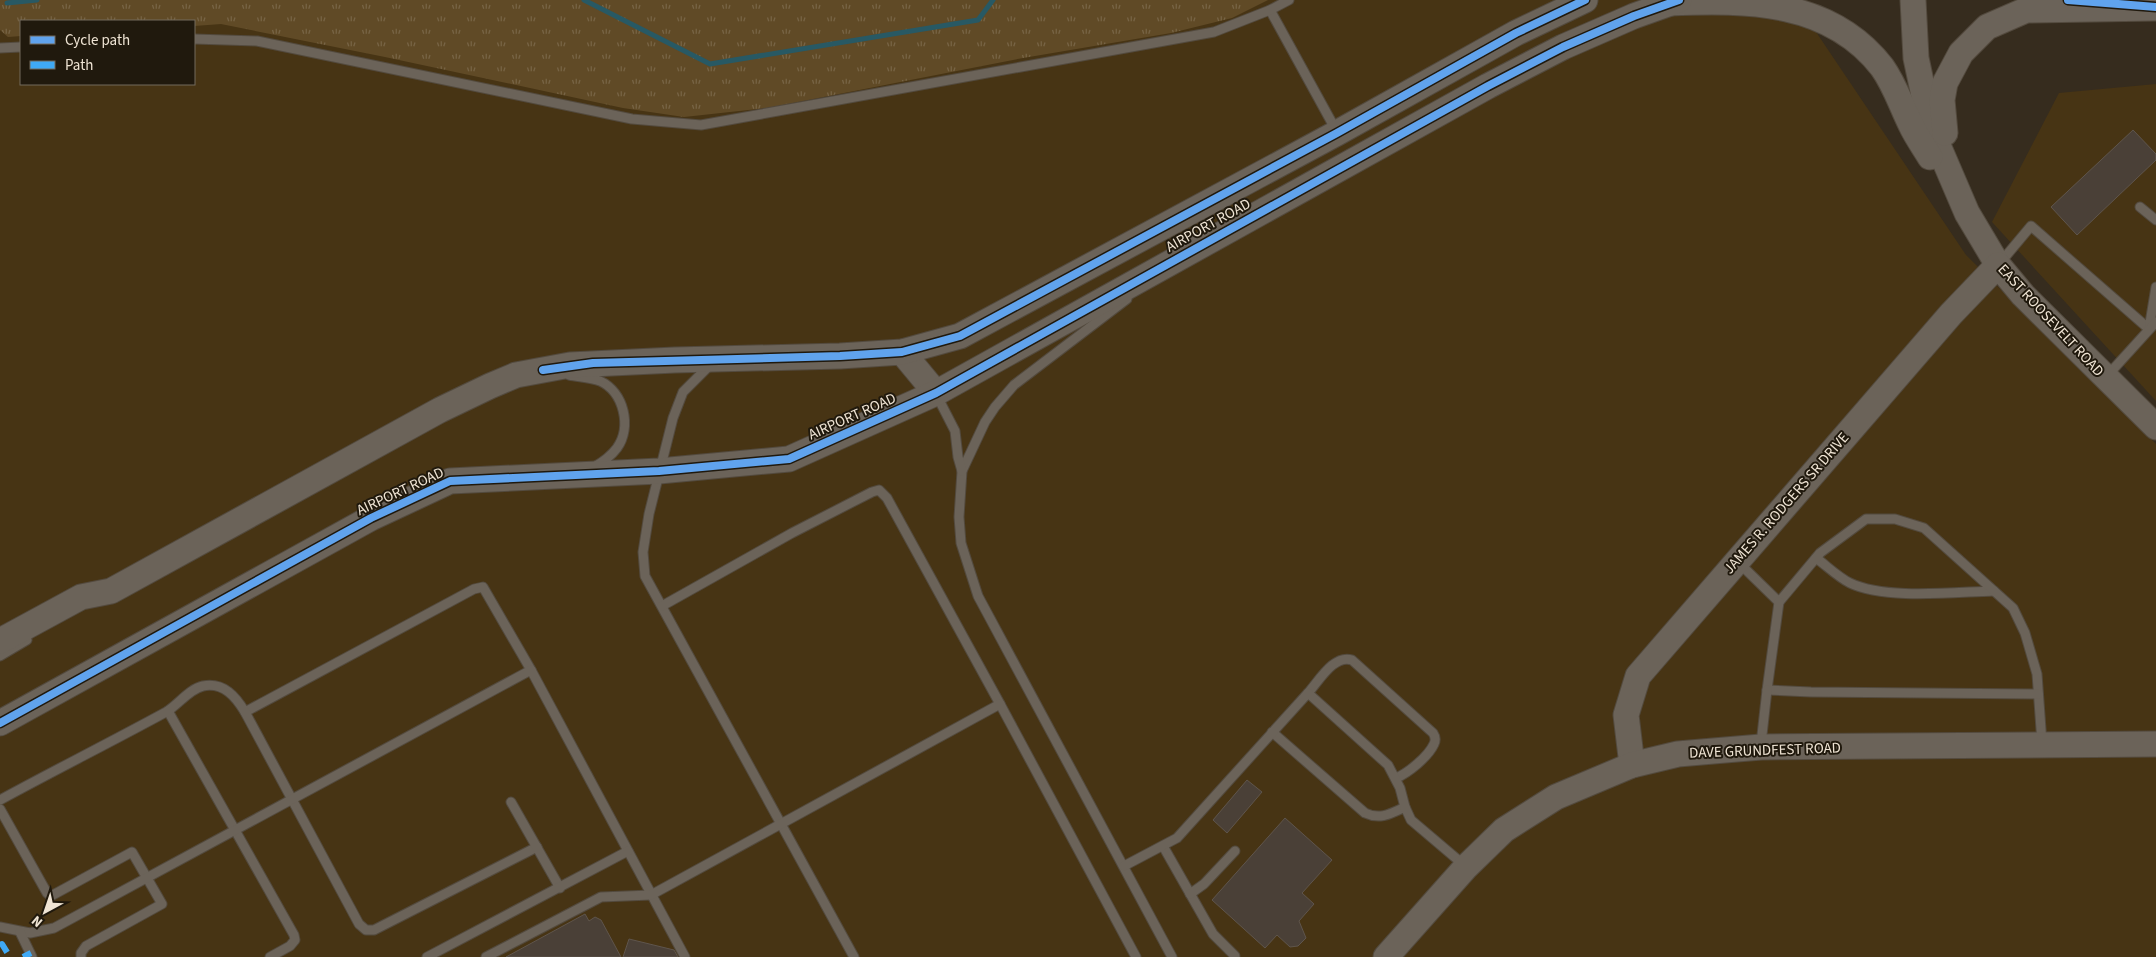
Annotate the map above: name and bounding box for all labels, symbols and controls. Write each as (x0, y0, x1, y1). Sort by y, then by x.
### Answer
legend (20, 20, 195, 85)
text: Cycle path (65, 30, 130, 51)
text: Path (65, 55, 93, 76)
street label: AIRPORT ROAD (1162, 193, 1255, 257)
street label: EAST ROOSEVELT ROAD (1993, 259, 2108, 381)
street label: AIRPORT ROAD (805, 388, 899, 445)
street label: JAMES R. RODGERS SR DRIVE (1719, 428, 1854, 579)
street label: AIRPORT ROAD (353, 462, 447, 521)
street label: DAVE GRUNDFEST ROAD (1689, 737, 1841, 764)
north arrow (20, 887, 70, 937)
text: N (27, 911, 47, 932)

